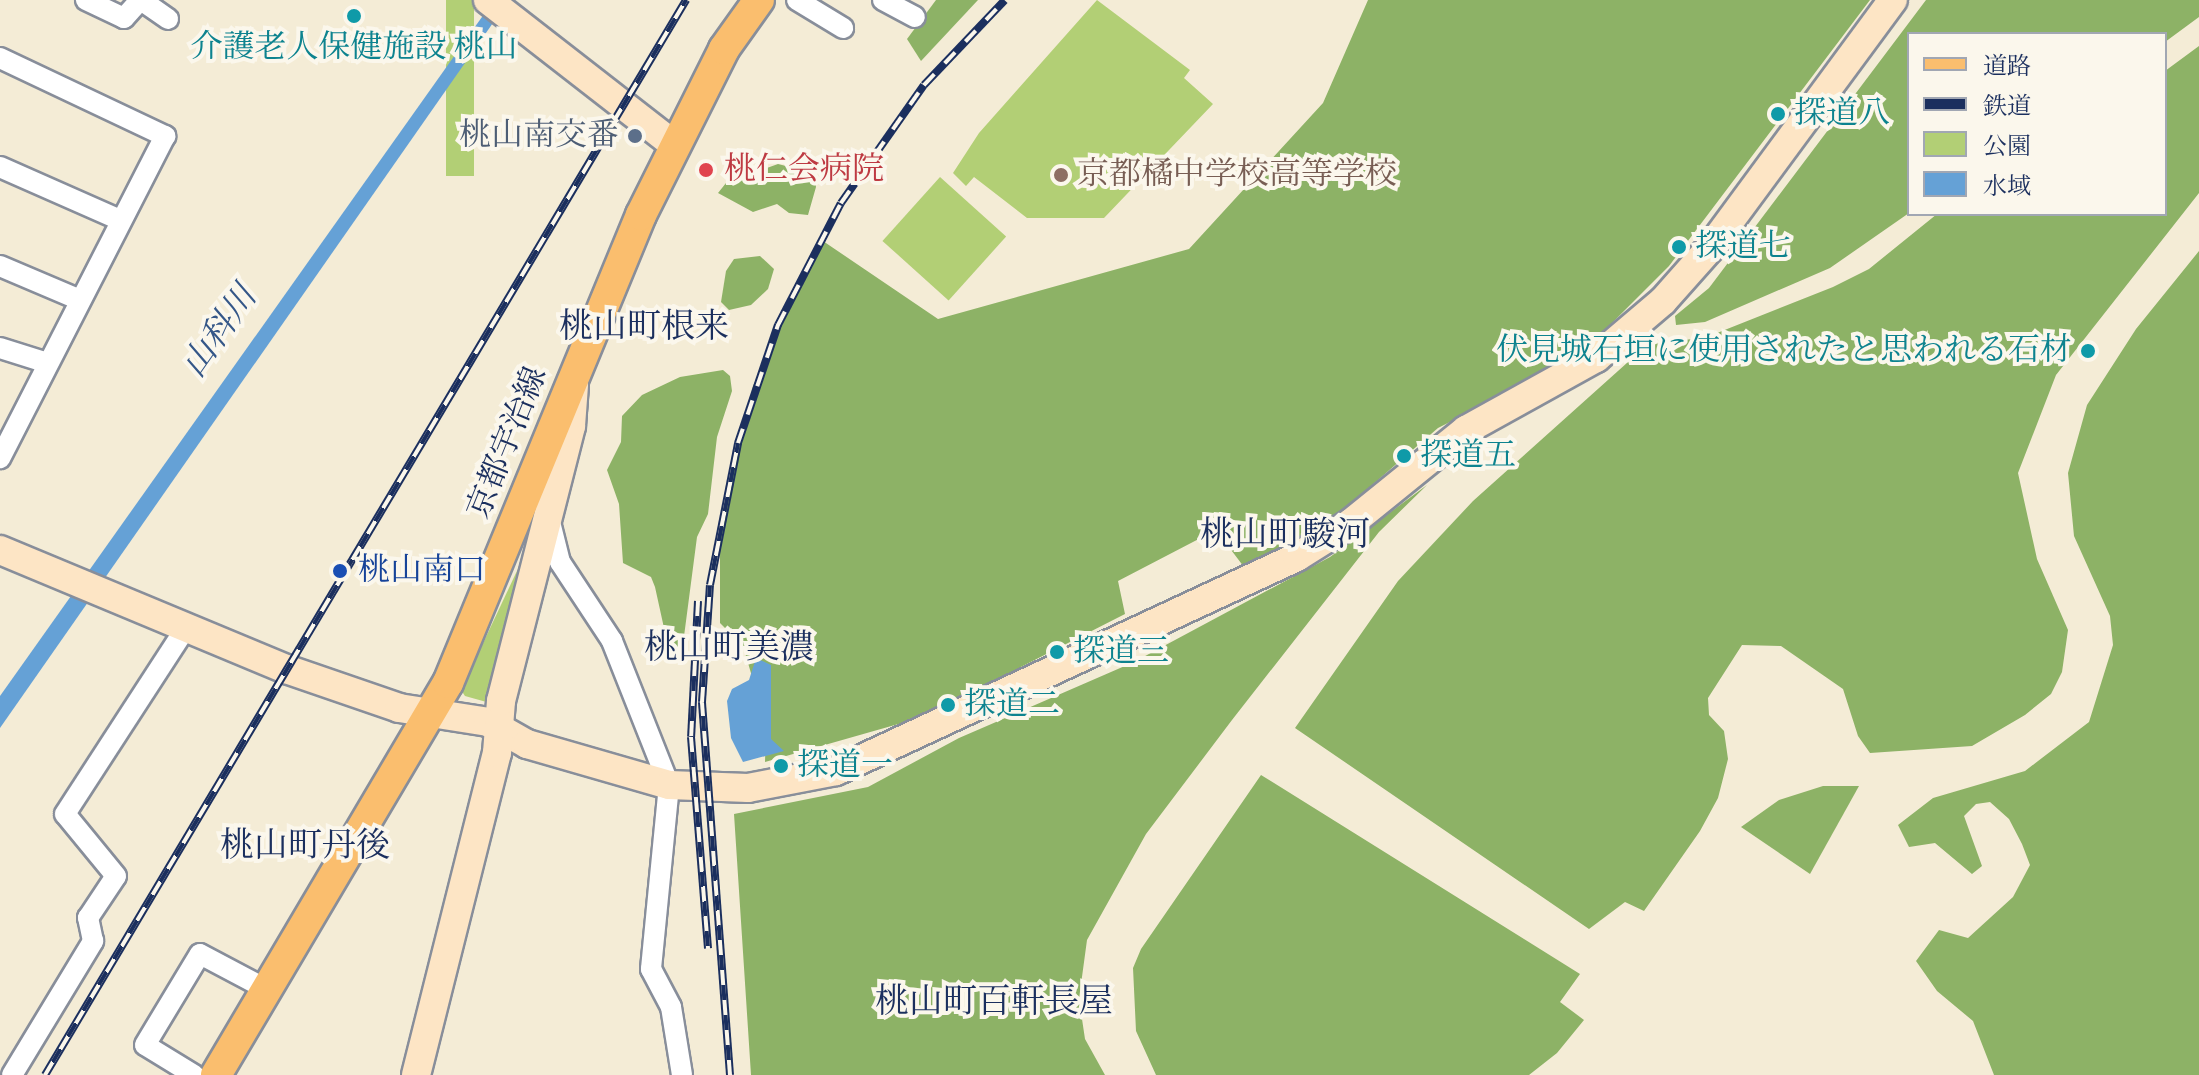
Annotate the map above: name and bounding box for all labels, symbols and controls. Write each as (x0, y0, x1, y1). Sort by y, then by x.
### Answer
marker: 介護老人保健施設 桃山 (345, 7, 363, 25)
place label: 介護老人保健施設 桃山 (191, 29, 517, 67)
legend (1907, 32, 2167, 216)
text: 道路 (1983, 52, 2031, 82)
text: 鉄道 (1983, 92, 2031, 122)
place label: 探道八 (1794, 95, 1890, 133)
marker: 探道八 (1769, 105, 1787, 123)
place label: 桃山南交番 (459, 117, 619, 155)
marker: 桃山南交番 (626, 127, 644, 145)
text: 公園 (1983, 132, 2031, 162)
place label: 桃仁会病院 (724, 151, 884, 189)
place label: 京都橘中学校高等学校 (1077, 156, 1397, 194)
marker: 桃仁会病院 (695, 159, 717, 181)
marker: 京都橘中学校高等学校 (1052, 166, 1070, 184)
text: 水域 (1983, 172, 2031, 202)
place label: 探道七 (1695, 228, 1791, 266)
marker: 探道七 (1670, 238, 1688, 256)
water label: 山科川 (174, 279, 266, 385)
district label: 桃山町根来 (559, 308, 729, 348)
place label: 伏見城石垣に使用されたと思われる石材 (1496, 332, 2072, 370)
marker: 伏見城石垣に使用されたと思われる石材 (2079, 342, 2097, 360)
street label: 京都宇治線 (460, 362, 556, 524)
place label: 探道五 (1420, 437, 1516, 475)
marker: 探道五 (1395, 447, 1413, 465)
district label: 桃山町駿河 (1200, 516, 1370, 556)
place label: 桃山南口 (358, 552, 486, 590)
marker: 桃山南口 (329, 560, 351, 582)
district label: 桃山町美濃 (644, 629, 814, 669)
place label: 探道三 (1073, 633, 1169, 671)
marker: 探道三 (1048, 643, 1066, 661)
place label: 探道二 (964, 686, 1060, 724)
marker: 探道二 (939, 696, 957, 714)
place label: 探道一 (797, 747, 893, 785)
marker: 探道一 (772, 757, 790, 775)
district label: 桃山町丹後 (220, 827, 390, 867)
district label: 桃山町百軒長屋 (875, 983, 1113, 1023)

